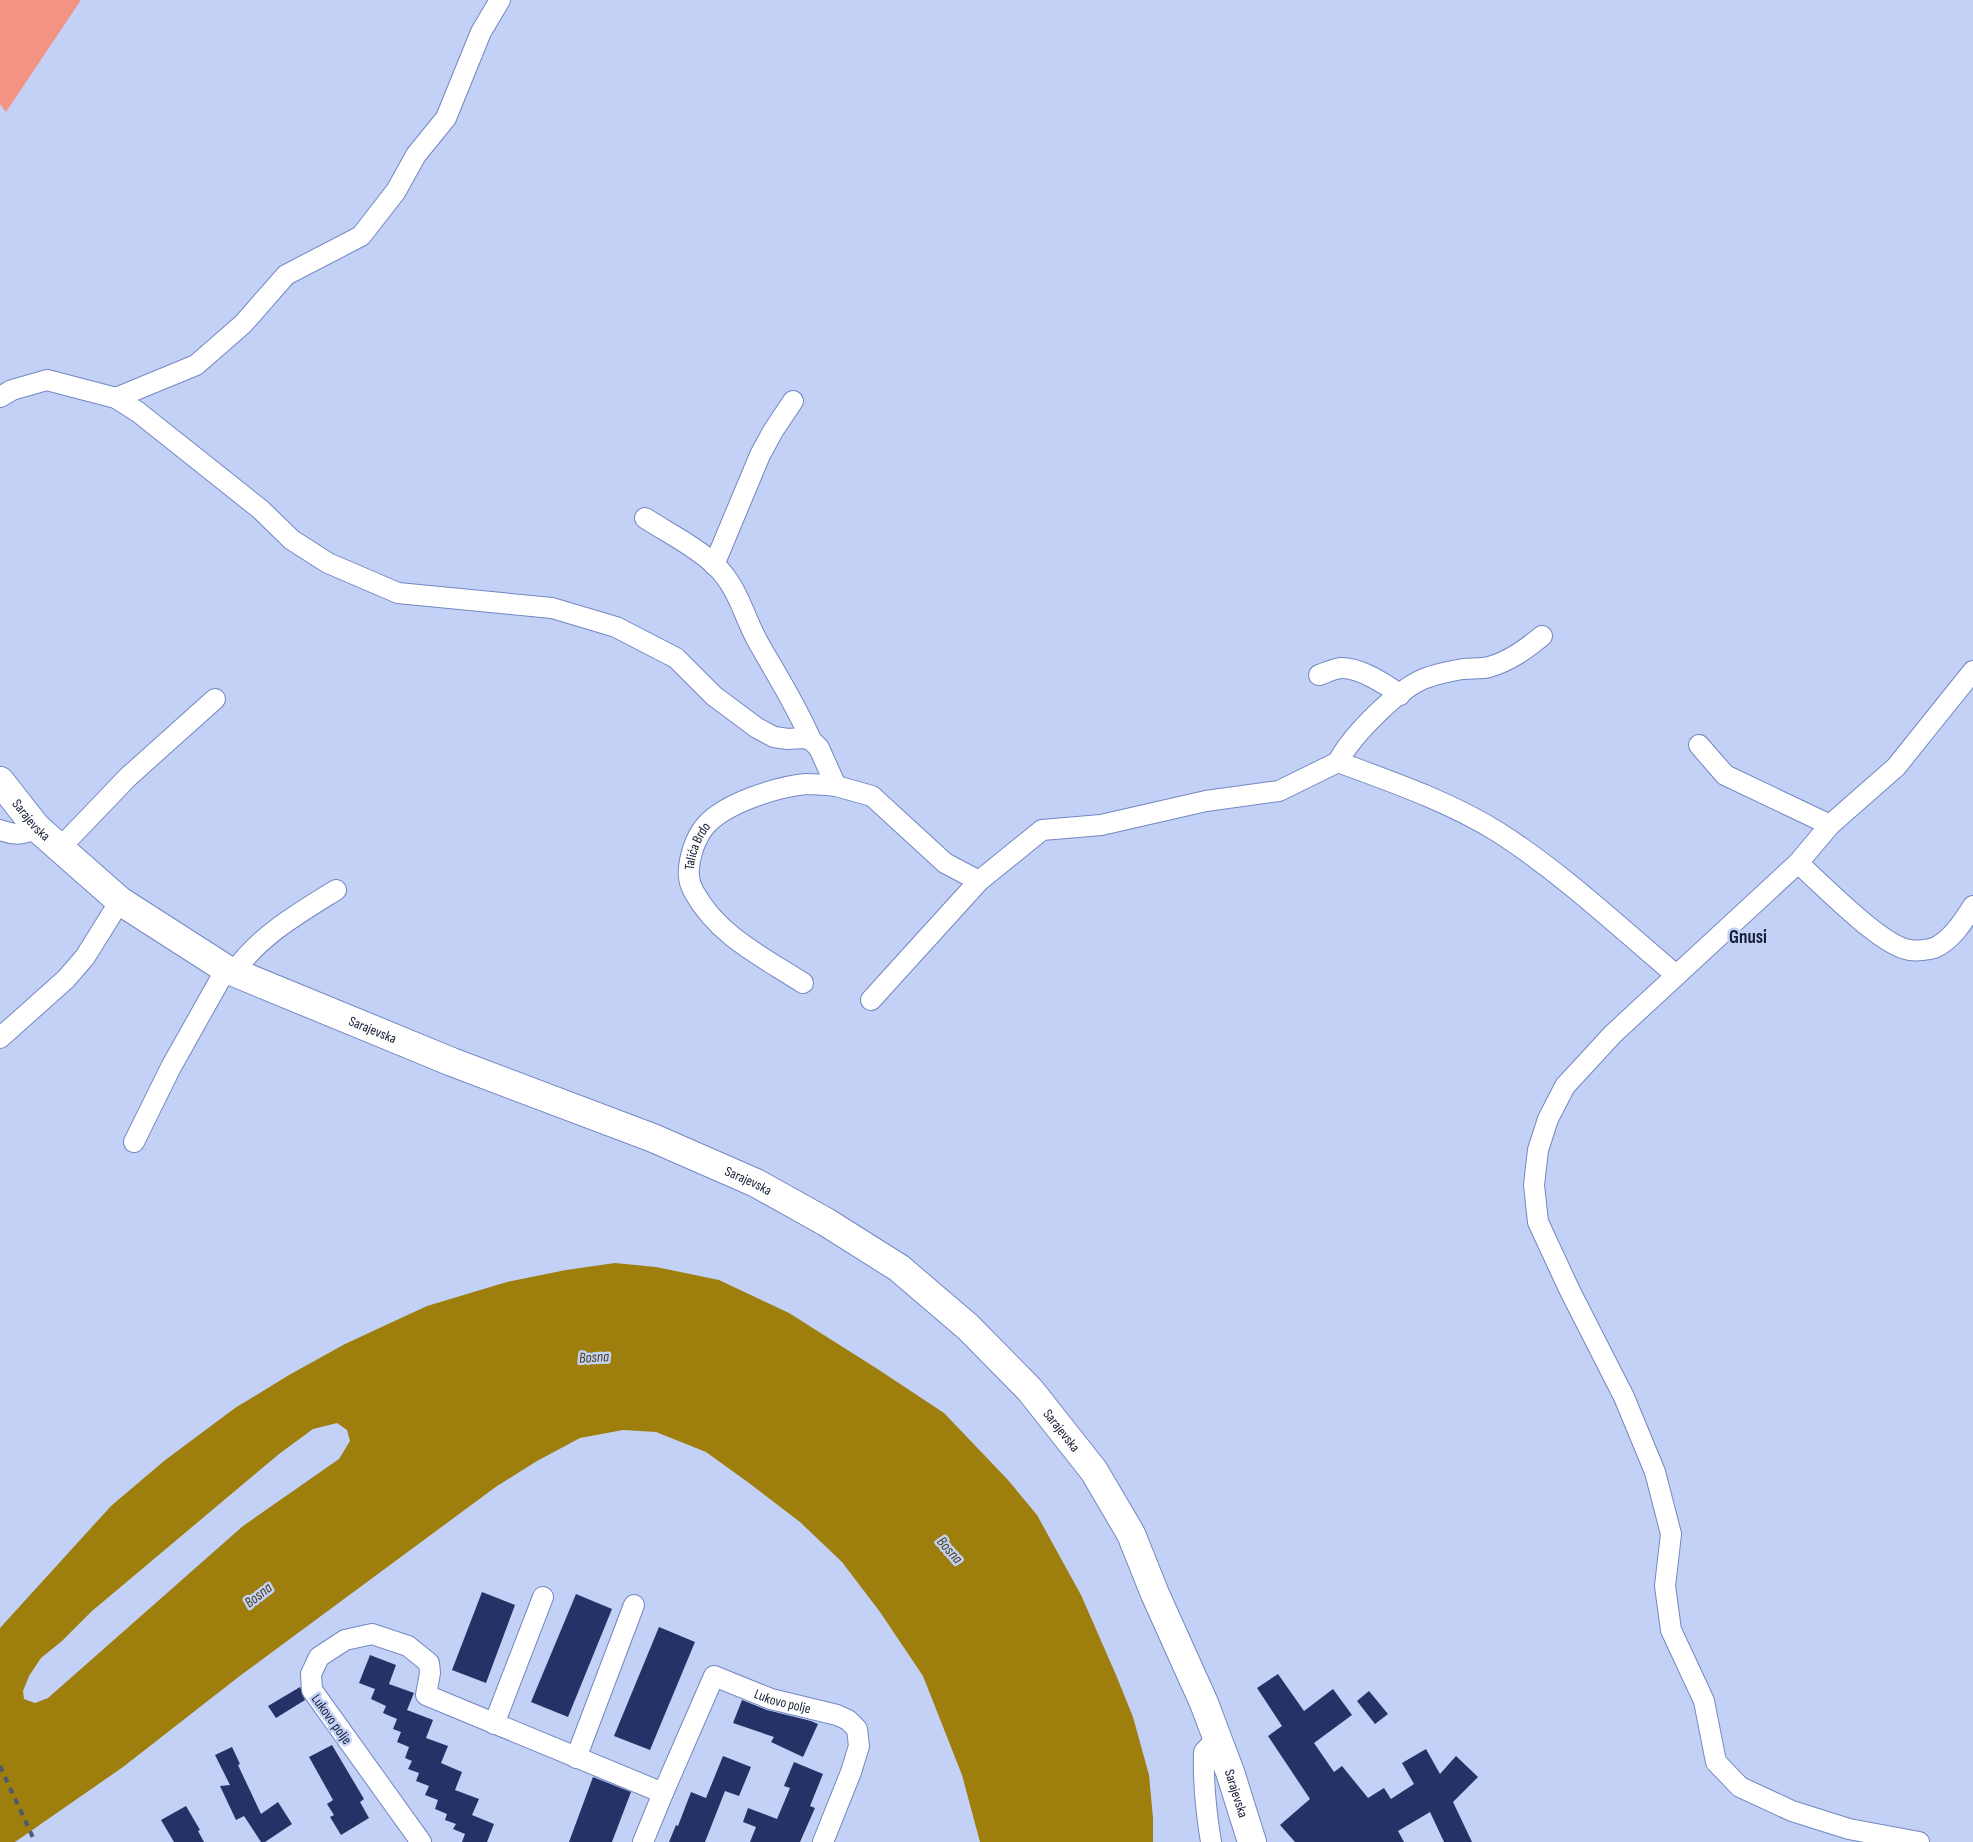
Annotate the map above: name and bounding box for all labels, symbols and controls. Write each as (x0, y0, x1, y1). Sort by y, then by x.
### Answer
street label: Sarajevska (8, 796, 54, 845)
street label: Talića Brdo (681, 818, 714, 871)
district label: Gnusi (1729, 926, 1767, 949)
street label: Sarajevska (346, 1013, 399, 1047)
street label: Sarajevska (722, 1163, 775, 1199)
water label: Bosna (578, 1347, 610, 1368)
street label: Sarajevska (1039, 1406, 1084, 1455)
water label: Bosna (932, 1533, 967, 1568)
water label: Bosna (241, 1579, 276, 1612)
street label: Lukovo polje (752, 1685, 813, 1717)
street label: Lukovo polje (308, 1691, 355, 1748)
street label: Sarajevska (1221, 1767, 1252, 1820)

